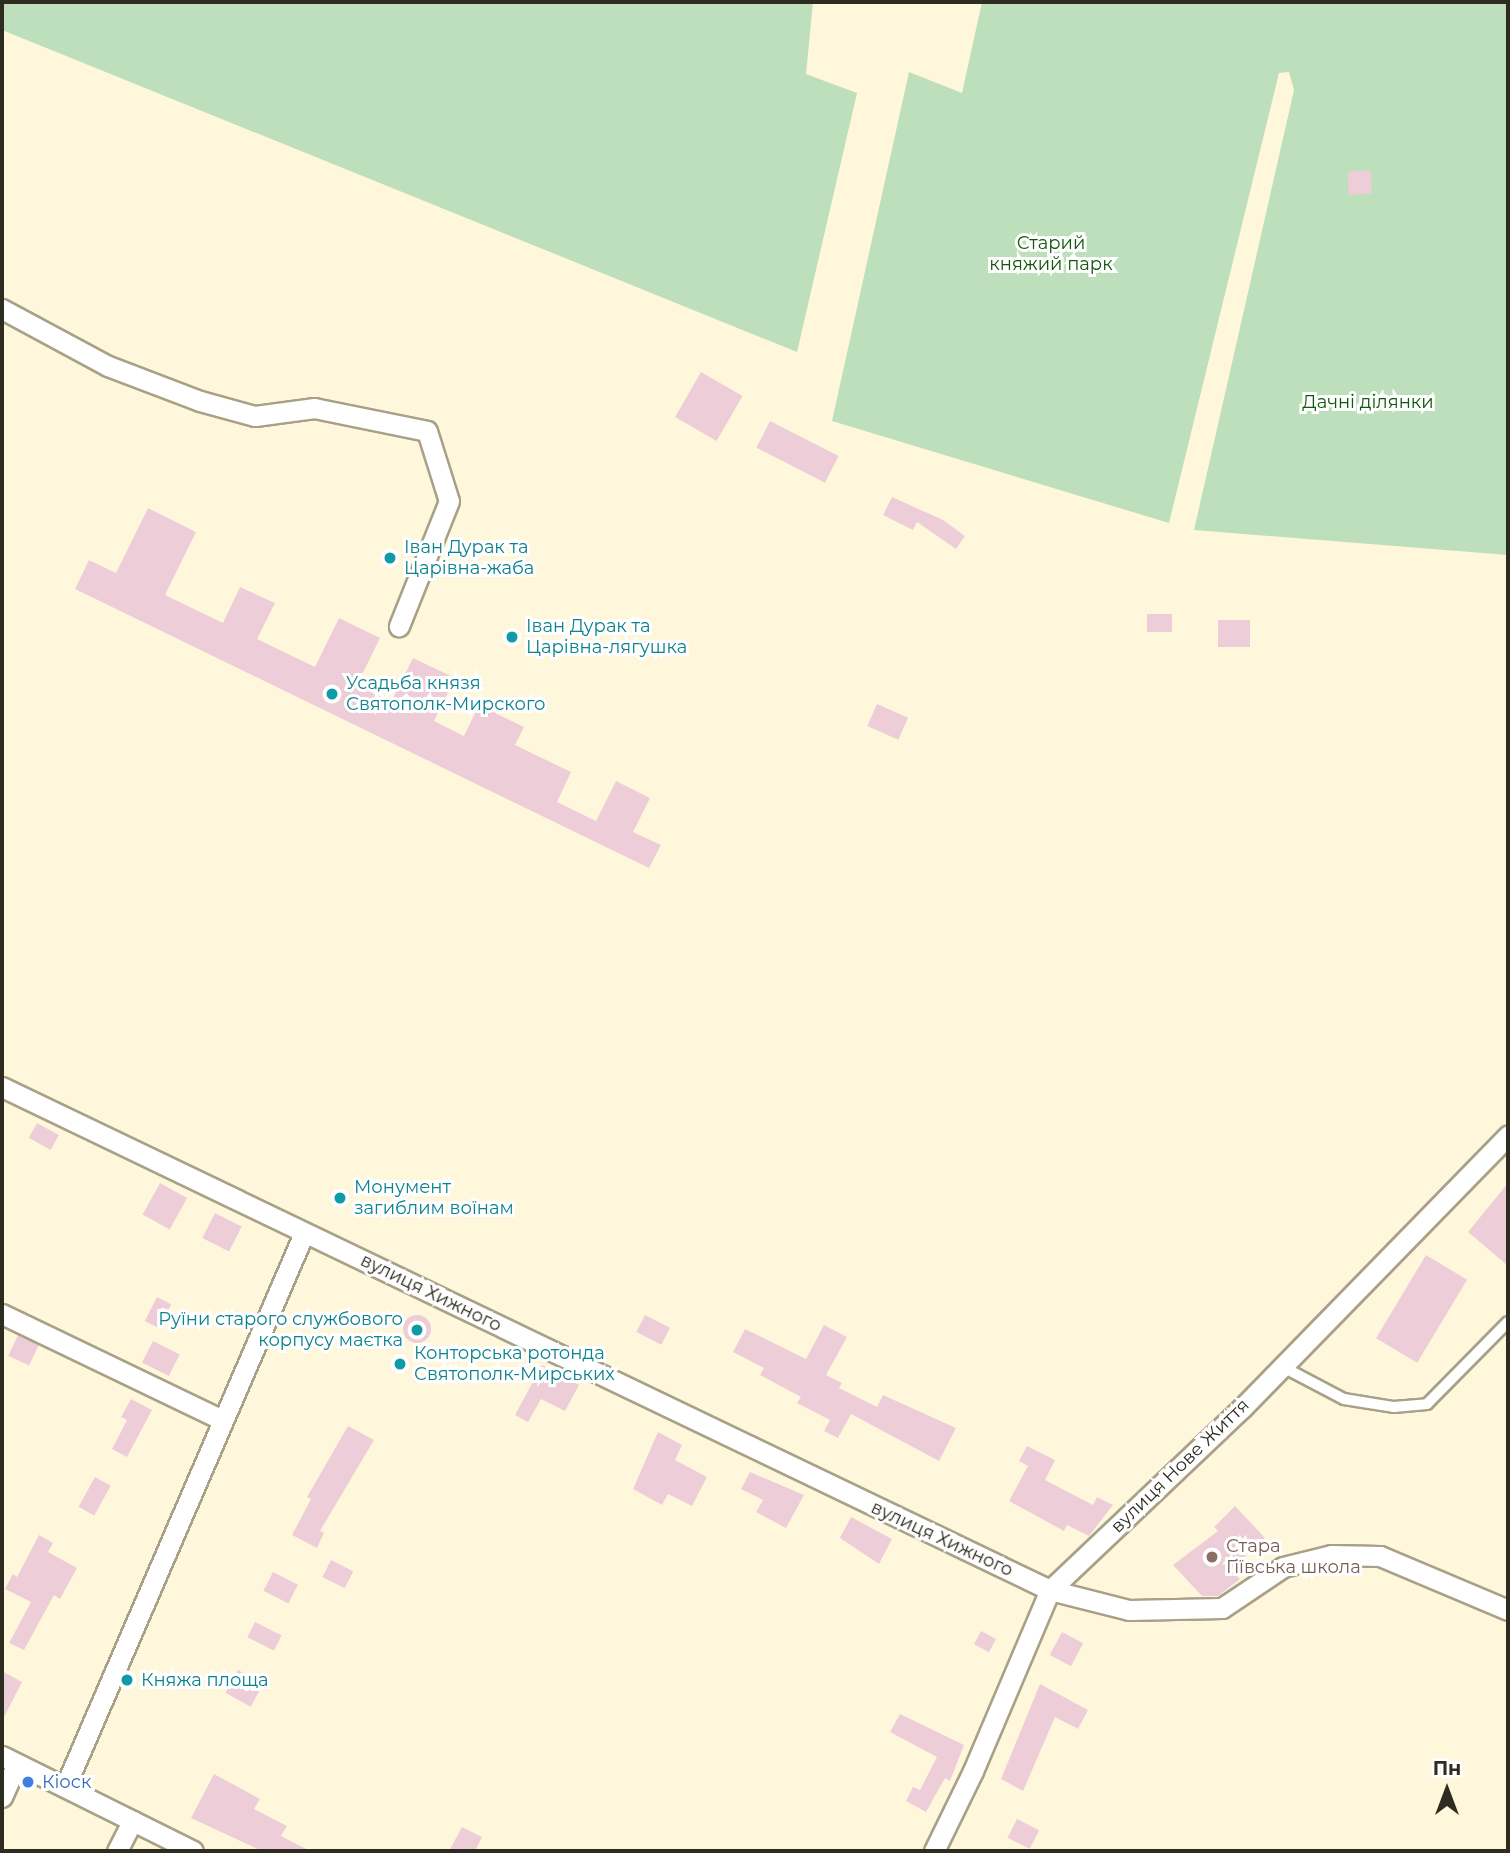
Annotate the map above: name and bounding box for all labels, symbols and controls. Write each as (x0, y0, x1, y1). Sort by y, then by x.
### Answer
park label: Старий княжий парк (989, 233, 1113, 276)
park label: Дачні ділянки (1302, 391, 1434, 413)
place label: Іван Дурак та Царівна-жаба (404, 537, 534, 580)
marker: Іван Дурак та Царівна-жаба (382, 550, 398, 566)
place label: Іван Дурак та Царівна-лягушка (526, 616, 687, 658)
marker: Іван Дурак та Царівна-лягушка (504, 629, 520, 645)
place label: Усадьба князя Святополк-Мирского (346, 673, 545, 716)
marker: Усадьба князя Святополк-Мирского (324, 686, 340, 702)
place label: Монумент загиблим воїнам (354, 1177, 514, 1220)
marker: Монумент загиблим воїнам (332, 1190, 348, 1206)
street label: вулиця Хижного (357, 1249, 505, 1337)
place label: Руїни старого службового корпусу маєтка (158, 1309, 403, 1352)
marker: Руїни старого службового корпусу маєтка (409, 1322, 425, 1338)
place label: Конторська ротонда Святополк-Мирських (414, 1343, 615, 1386)
marker: Конторська ротонда Святополк-Мирських (392, 1356, 408, 1372)
street label: вулиця Нове Життя (1106, 1394, 1254, 1538)
street label: вулиця Хижного (868, 1497, 1016, 1581)
place label: Стара Гіївська школа (1226, 1536, 1361, 1578)
marker: Стара Гіївська школа (1204, 1549, 1220, 1565)
place label: Княжа площа (141, 1669, 269, 1691)
marker: Княжа площа (119, 1672, 135, 1688)
north arrow (1412, 1755, 1482, 1825)
text: Пн (1433, 1757, 1461, 1780)
place label: Кіоск (42, 1771, 91, 1793)
marker: Кіоск (20, 1774, 36, 1790)

